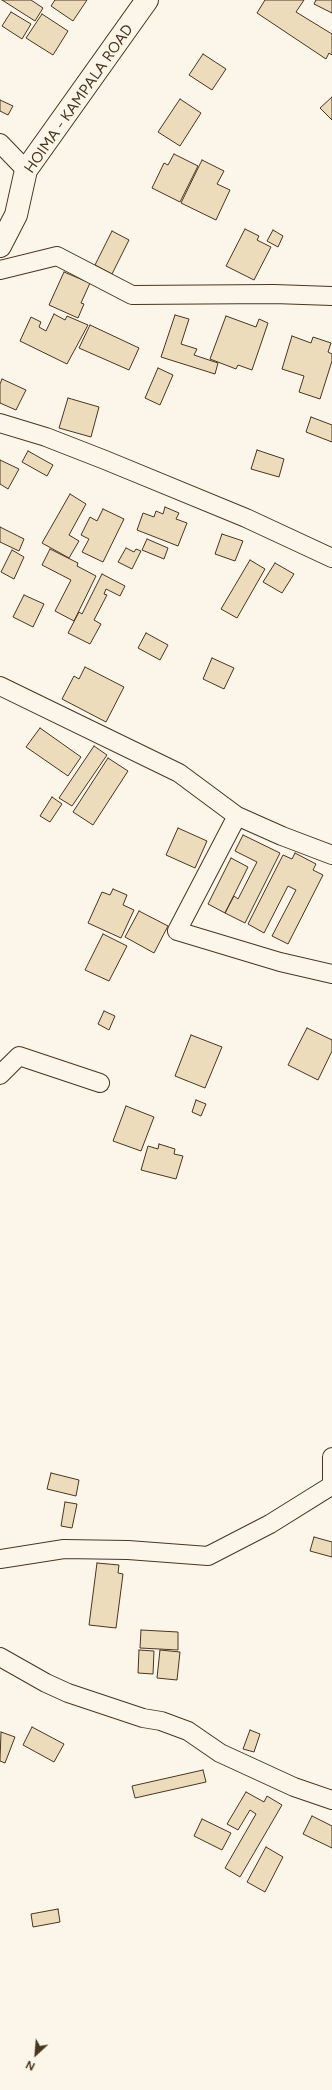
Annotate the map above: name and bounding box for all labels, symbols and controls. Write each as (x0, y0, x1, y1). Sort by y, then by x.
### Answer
street label: HOIMA - KAMPALA ROAD (21, 21, 137, 177)
north arrow (16, 2034, 56, 2074)
text: N (24, 2058, 37, 2073)

